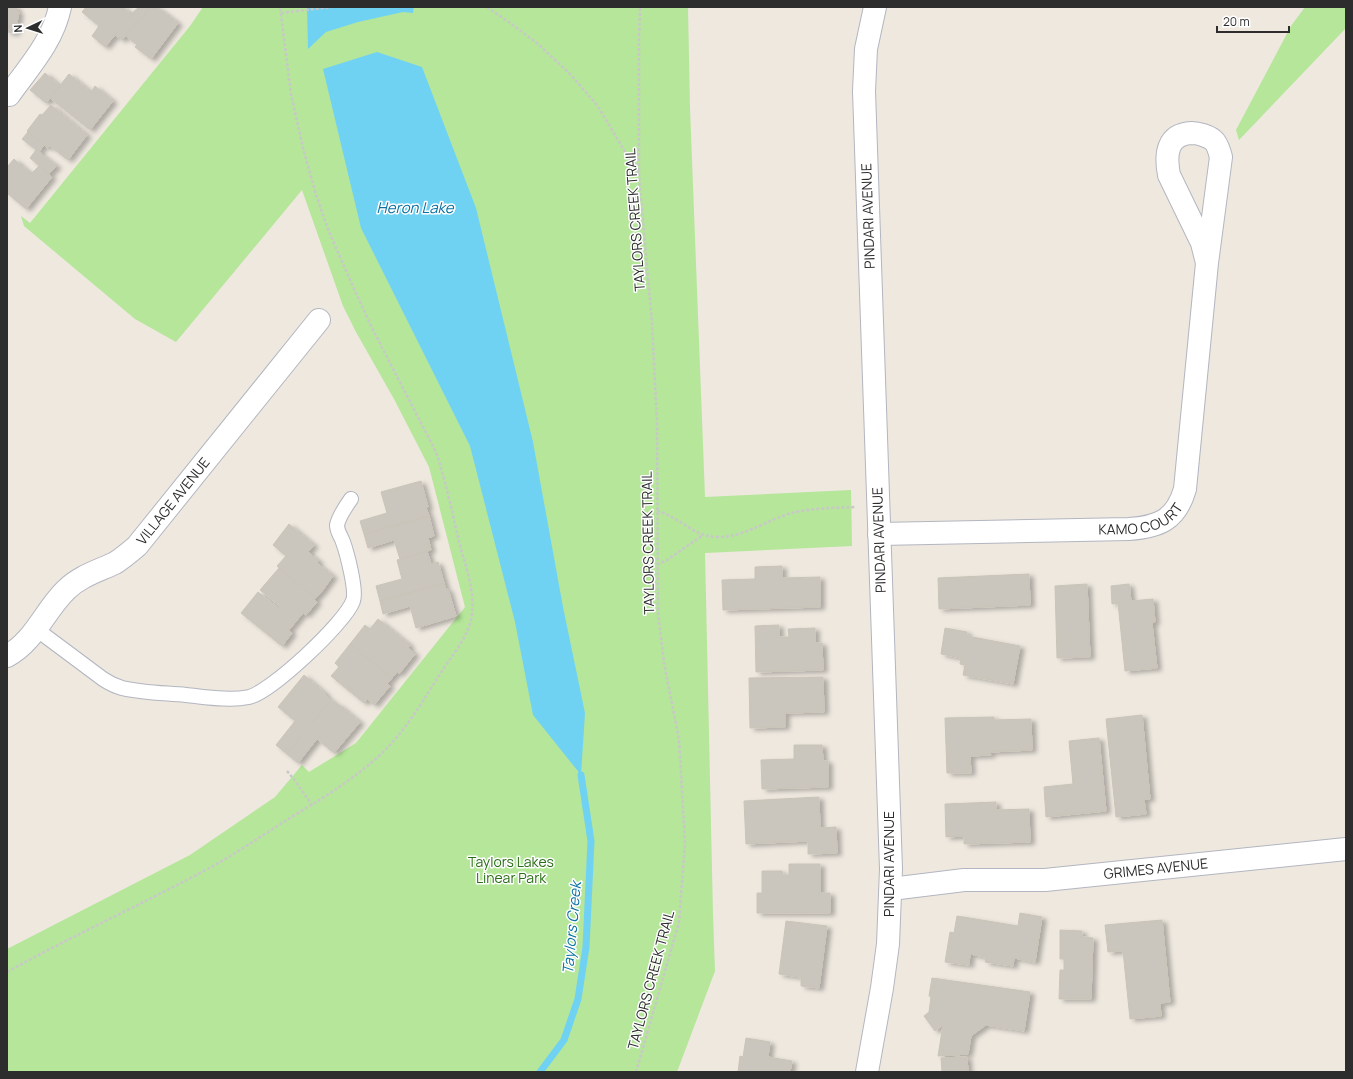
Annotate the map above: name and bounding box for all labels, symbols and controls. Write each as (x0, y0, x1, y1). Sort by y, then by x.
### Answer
north arrow (8, 8, 48, 48)
scale bar (1217, 8, 1289, 34)
text: 20 m (1223, 13, 1250, 30)
text: N (10, 24, 25, 33)
street label: TAYLORS CREEK TRAIL (620, 148, 649, 292)
street label: PINDARI AVENUE (856, 163, 879, 269)
water label: Heron Lake (376, 197, 455, 218)
street label: VILLAGE AVENUE (132, 453, 214, 548)
street label: TAYLORS CREEK TRAIL (637, 471, 658, 615)
street label: PINDARI AVENUE (867, 487, 890, 593)
street label: KAMO COURT (1098, 498, 1187, 539)
street label: PINDARI AVENUE (879, 811, 898, 917)
park label: Taylors Lakes Linear Park (468, 852, 554, 887)
street label: GRIMES AVENUE (1103, 853, 1209, 883)
water label: Taylors Creek (557, 878, 586, 975)
street label: TAYLORS CREEK TRAIL (623, 908, 678, 1052)

